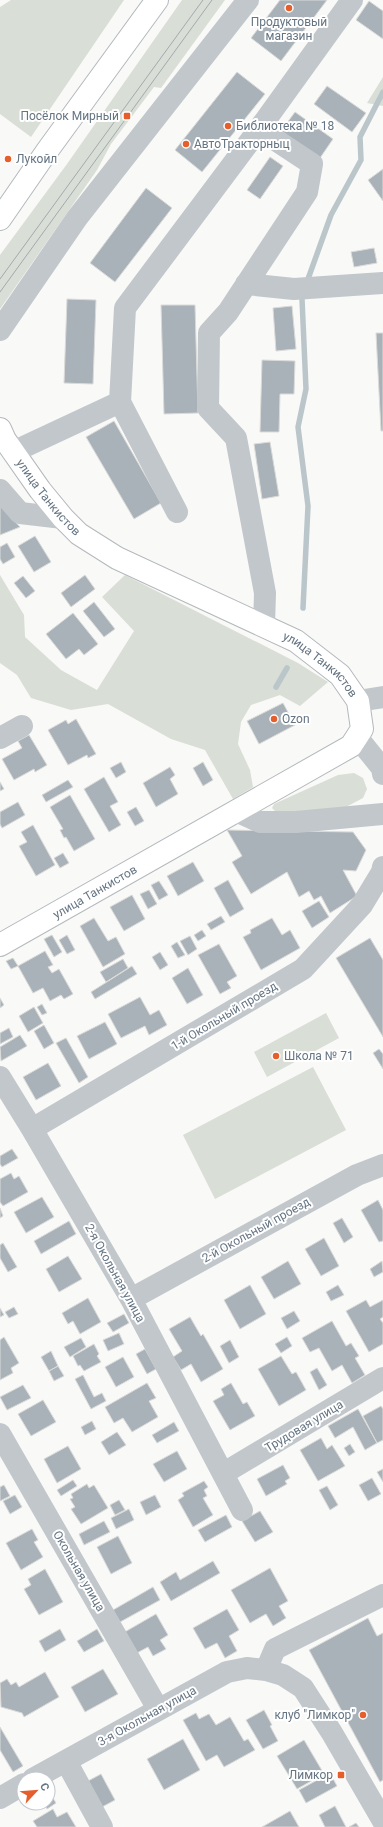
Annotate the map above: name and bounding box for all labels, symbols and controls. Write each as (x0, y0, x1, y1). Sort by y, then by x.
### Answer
marker: Продуктовый магазин (284, 3, 294, 13)
place label: Продуктовый магазин (251, 15, 327, 43)
place label: Посёлок Мирный (20, 109, 119, 123)
marker: Посёлок Мирный (122, 111, 132, 121)
place label: Библиотека № 18 (236, 119, 334, 133)
marker: Библиотека № 18 (223, 121, 233, 131)
place label: АвтоТракторныц (194, 137, 290, 151)
marker: АвтоТракторныц (181, 139, 191, 149)
place label: Лукойл (16, 152, 57, 166)
marker: Лукойл (3, 154, 13, 164)
street label: улица Танкистов (13, 456, 84, 539)
street label: улица Танкистов (281, 629, 360, 700)
place label: Ozon (282, 712, 310, 726)
marker: Ozon (269, 714, 279, 724)
street label: улица Танкистов (51, 862, 140, 922)
street label: 1-й Окольный проезд (168, 979, 280, 1053)
place label: Школа № 71 (284, 1049, 354, 1063)
marker: Школа № 71 (271, 1051, 281, 1061)
street label: 2-й Окольный проезд (200, 1195, 312, 1265)
street label: 2-я Окольная улица (82, 1221, 148, 1325)
street label: Трудовая улица (262, 1397, 346, 1455)
street label: Окольная улица (50, 1528, 108, 1614)
street label: 3-я Окольная улица (95, 1683, 199, 1749)
place label: клуб "Лимкор" (274, 1708, 355, 1722)
marker: клуб "Лимкор" (358, 1710, 368, 1720)
place label: Лимкор (289, 1768, 333, 1782)
marker: Лимкор (336, 1770, 346, 1780)
north arrow (16, 1771, 56, 1811)
text: С (37, 1781, 52, 1793)

